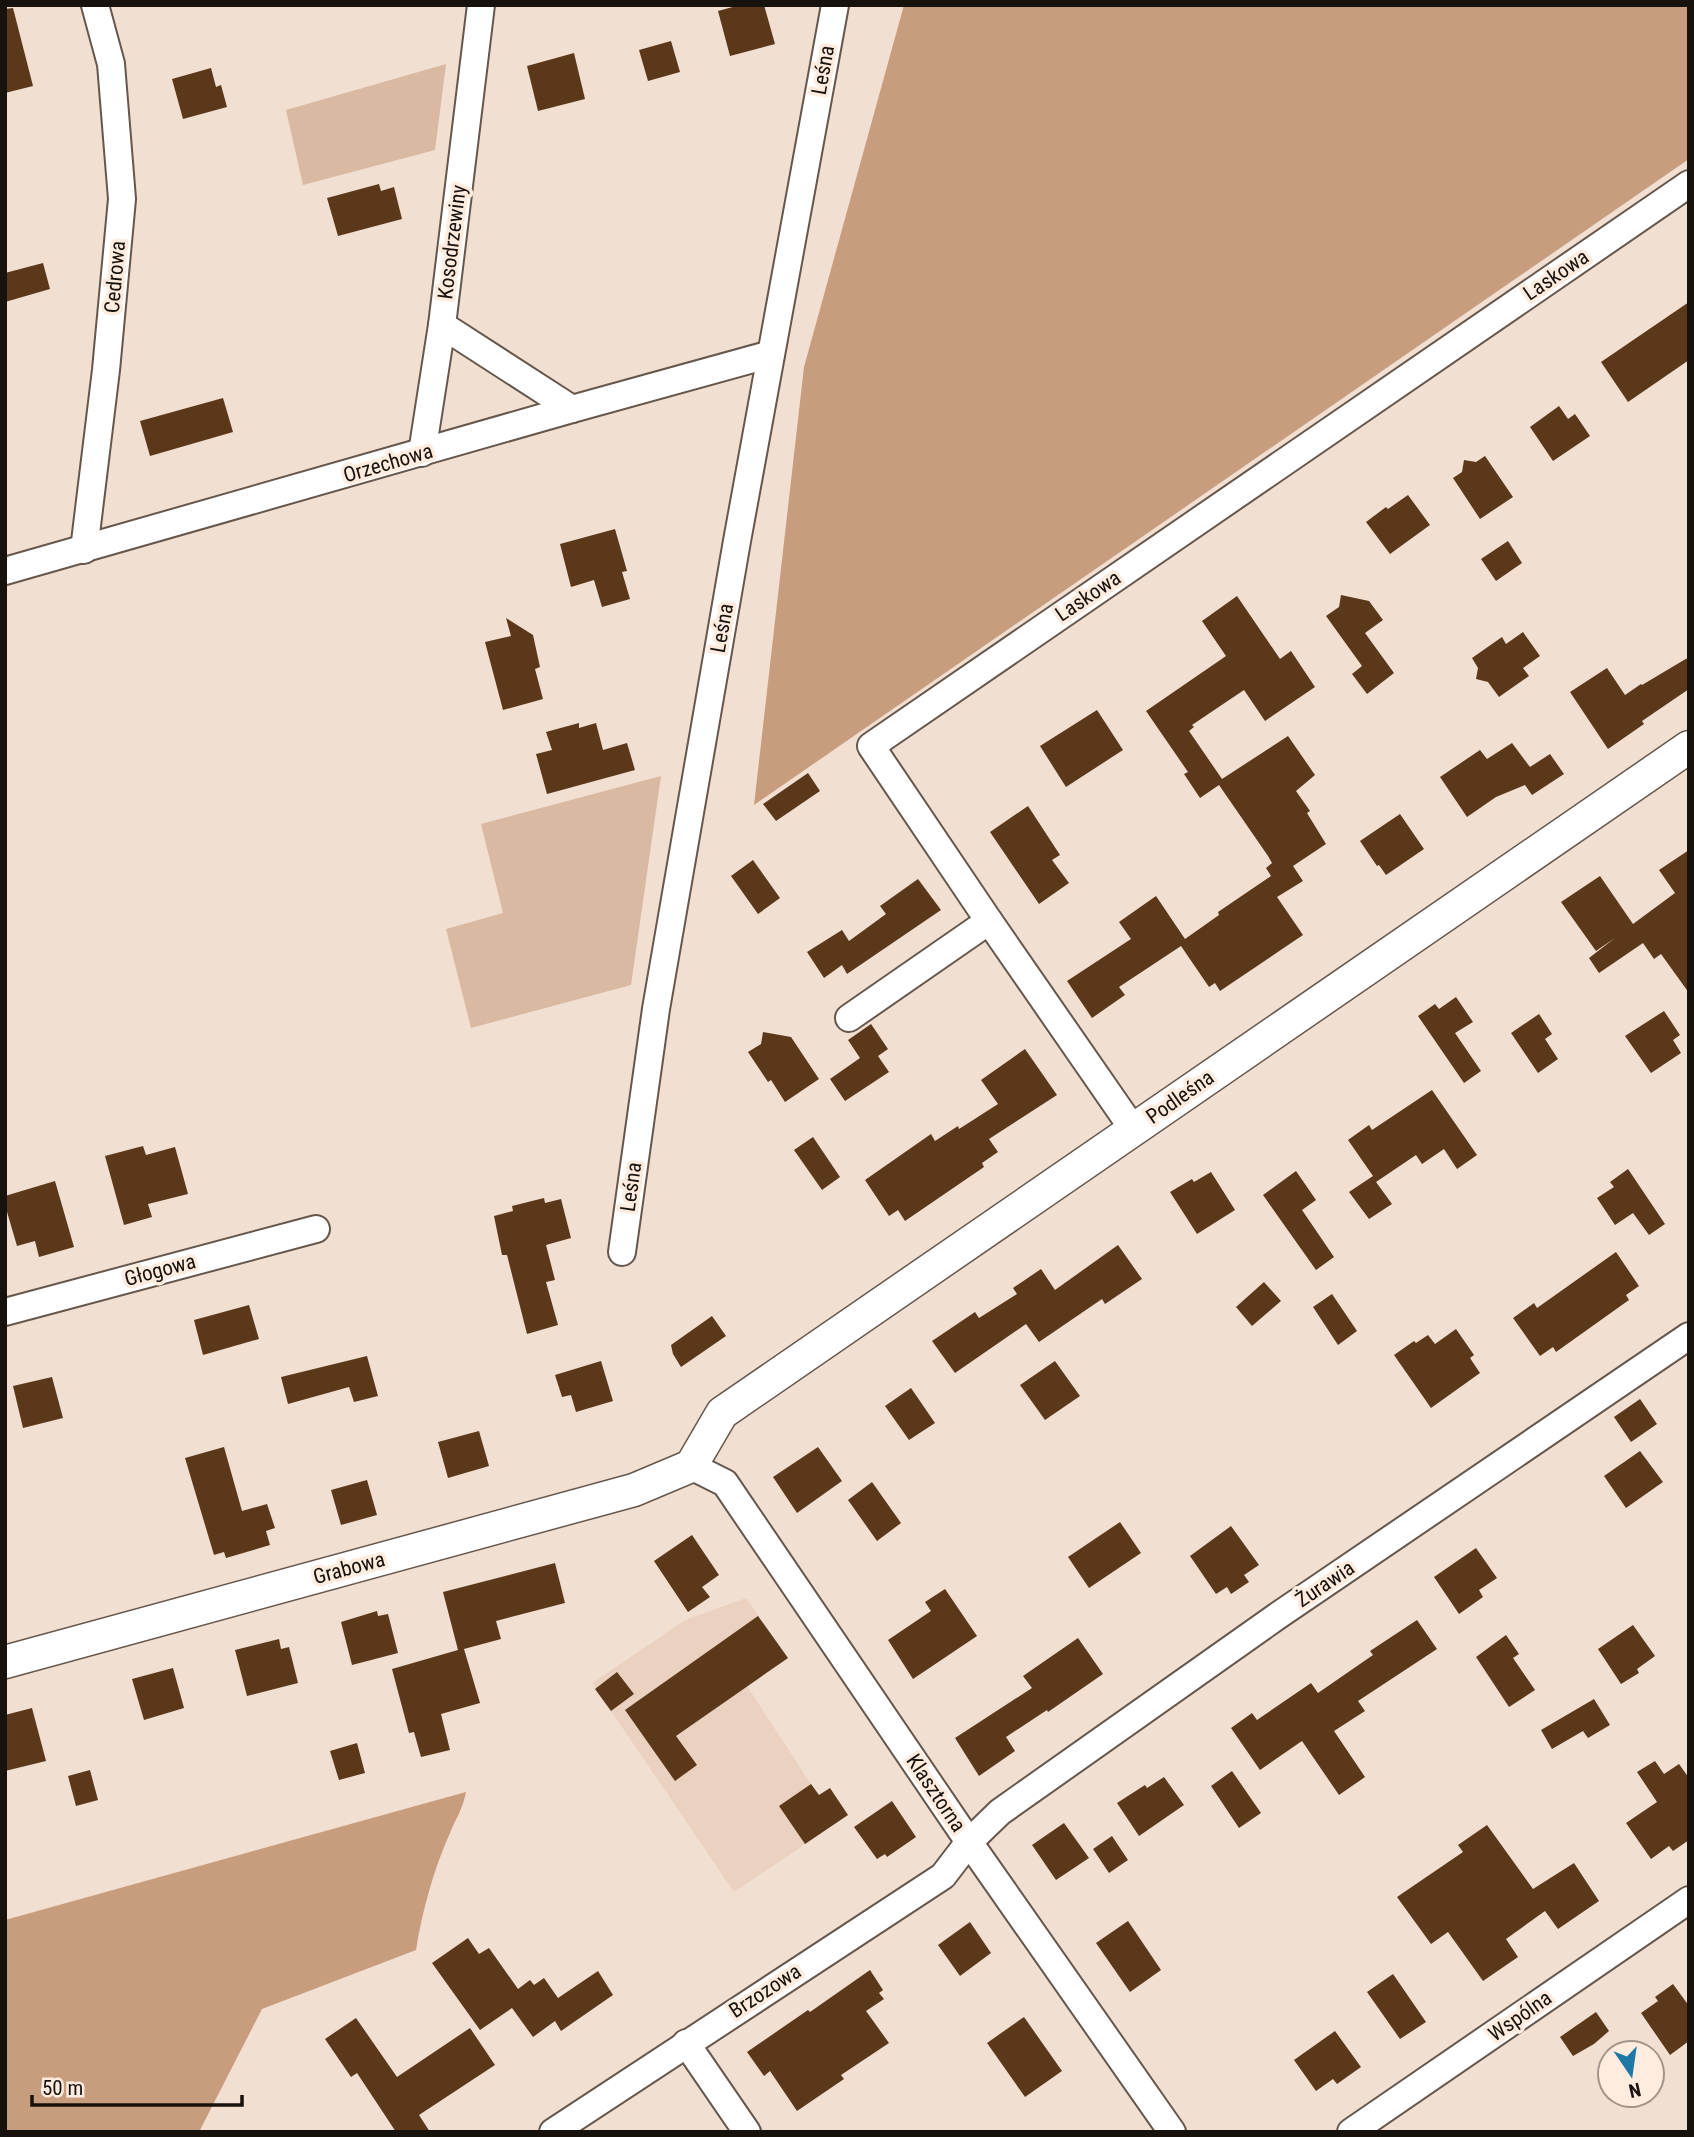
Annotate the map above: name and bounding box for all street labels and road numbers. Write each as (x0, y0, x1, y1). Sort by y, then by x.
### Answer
street label: Leśna (807, 43, 839, 97)
street label: Kosodrzewiny (433, 183, 471, 301)
street label: Cedrowa (100, 240, 130, 314)
street label: Laskowa (1519, 245, 1593, 305)
street label: Orzechowa (340, 439, 436, 487)
street label: Laskowa (1051, 566, 1125, 626)
street label: Leśna (706, 601, 738, 655)
street label: Podleśna (1142, 1065, 1218, 1129)
street label: Leśna (616, 1161, 646, 1213)
street label: Głogowa (122, 1249, 198, 1291)
street label: Grabowa (311, 1547, 387, 1589)
street label: Żurawia (1291, 1556, 1359, 1612)
street label: Klasztorna (901, 1750, 971, 1836)
street label: Brzozowa (725, 1959, 805, 2023)
street label: Wspólna (1484, 1986, 1556, 2046)

